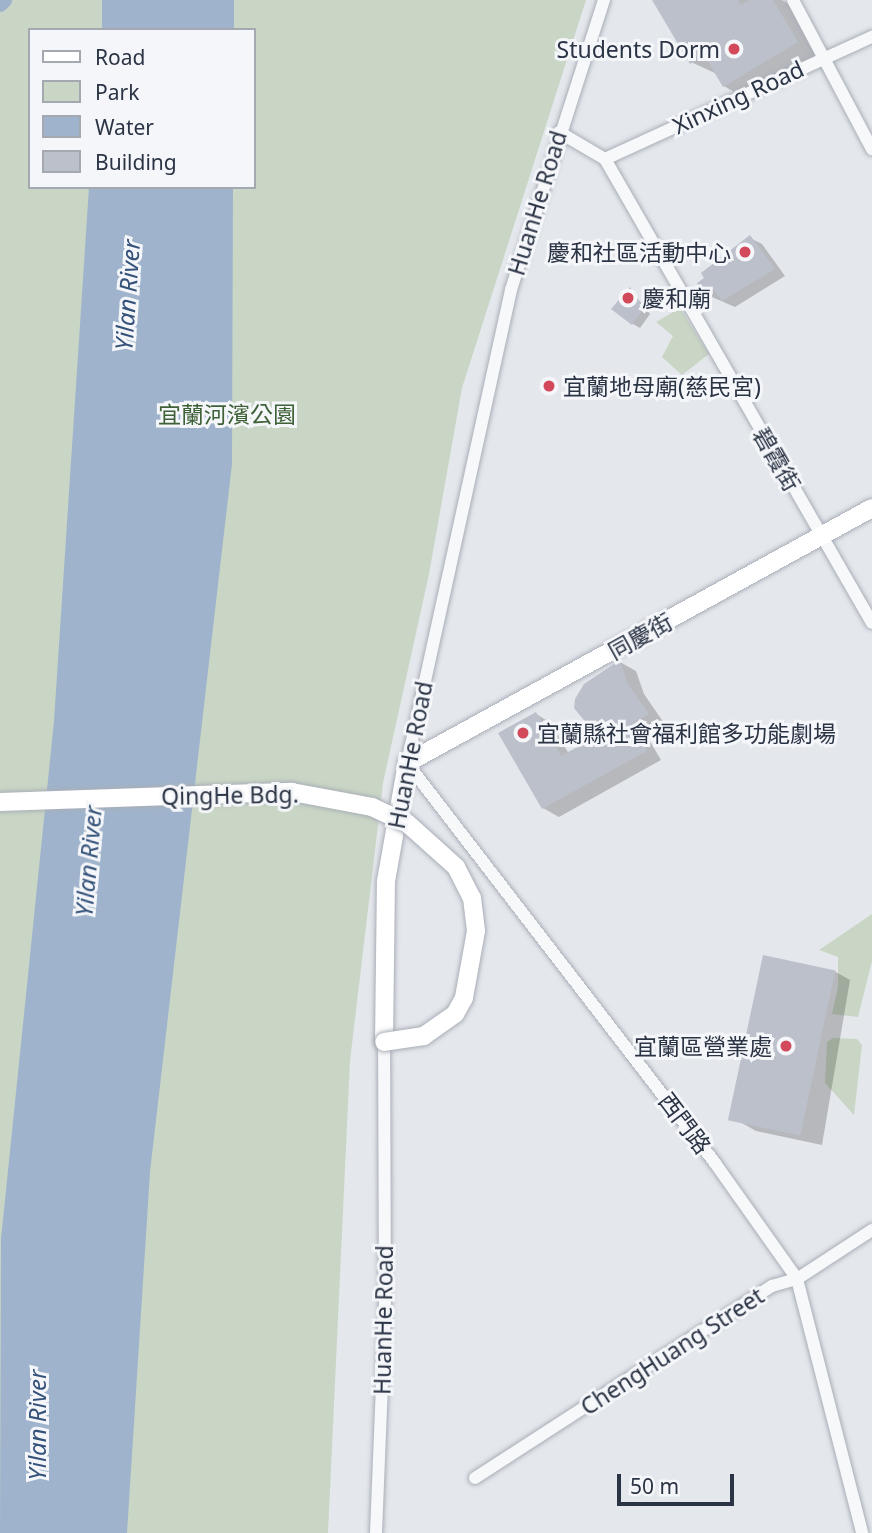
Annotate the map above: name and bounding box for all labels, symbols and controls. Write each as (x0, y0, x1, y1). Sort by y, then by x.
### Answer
legend (28, 28, 256, 189)
place label: Students Dorm (557, 35, 720, 63)
marker: Students Dorm (726, 41, 742, 57)
text: Road (95, 43, 145, 71)
street label: Xinxing Road (668, 55, 808, 139)
text: Park (95, 78, 139, 106)
text: Water (95, 113, 154, 141)
street label: HuanHe Road (502, 127, 572, 279)
text: Building (95, 148, 177, 176)
place label: 慶和社區活動中心 (547, 238, 731, 266)
water label: Yilan River (109, 239, 145, 351)
marker: 慶和社區活動中心 (737, 244, 753, 260)
place label: 慶和廟 (642, 284, 711, 312)
marker: 慶和廟 (620, 290, 636, 306)
place label: 宜蘭地母廟(慈民宮) (563, 372, 761, 400)
marker: 宜蘭地母廟(慈民宮) (541, 378, 557, 394)
park label: 宜蘭河濱公園 (158, 400, 296, 428)
street label: 碧霞街 (748, 422, 806, 496)
street label: 同慶街 (603, 607, 677, 665)
street label: HuanHe Road (382, 679, 438, 831)
place label: 宜蘭縣社會福利館多功能劇場 (537, 719, 836, 747)
marker: 宜蘭縣社會福利館多功能劇場 (515, 725, 531, 741)
street label: QingHe Bdg. (161, 780, 299, 810)
water label: Yilan River (69, 804, 107, 918)
place label: 宜蘭區營業處 (634, 1032, 772, 1060)
marker: 宜蘭區營業處 (778, 1038, 794, 1054)
street label: 西門路 (653, 1087, 717, 1159)
street label: HuanHe Road (368, 1245, 398, 1395)
street label: ChengHuang Street (575, 1281, 769, 1421)
water label: Yilan River (23, 1369, 51, 1481)
scale bar (620, 1460, 737, 1504)
text: 50 m (630, 1472, 679, 1500)

